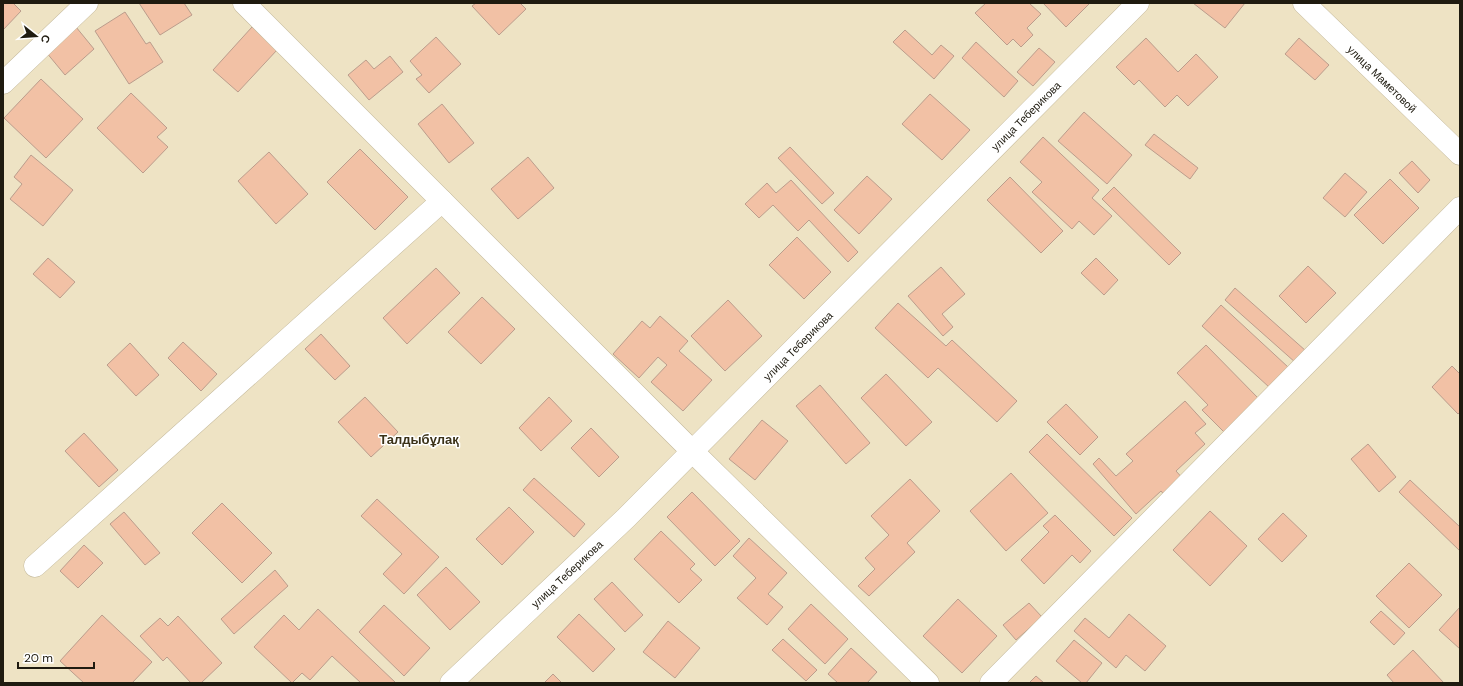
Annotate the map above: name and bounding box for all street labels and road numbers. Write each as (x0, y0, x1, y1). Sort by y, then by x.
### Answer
street label: улица Маметовой (1344, 42, 1420, 116)
street label: улица Теберикова (988, 78, 1064, 154)
street label: улица Теберикова (760, 308, 836, 384)
street label: улица Теберикова (528, 537, 606, 611)

